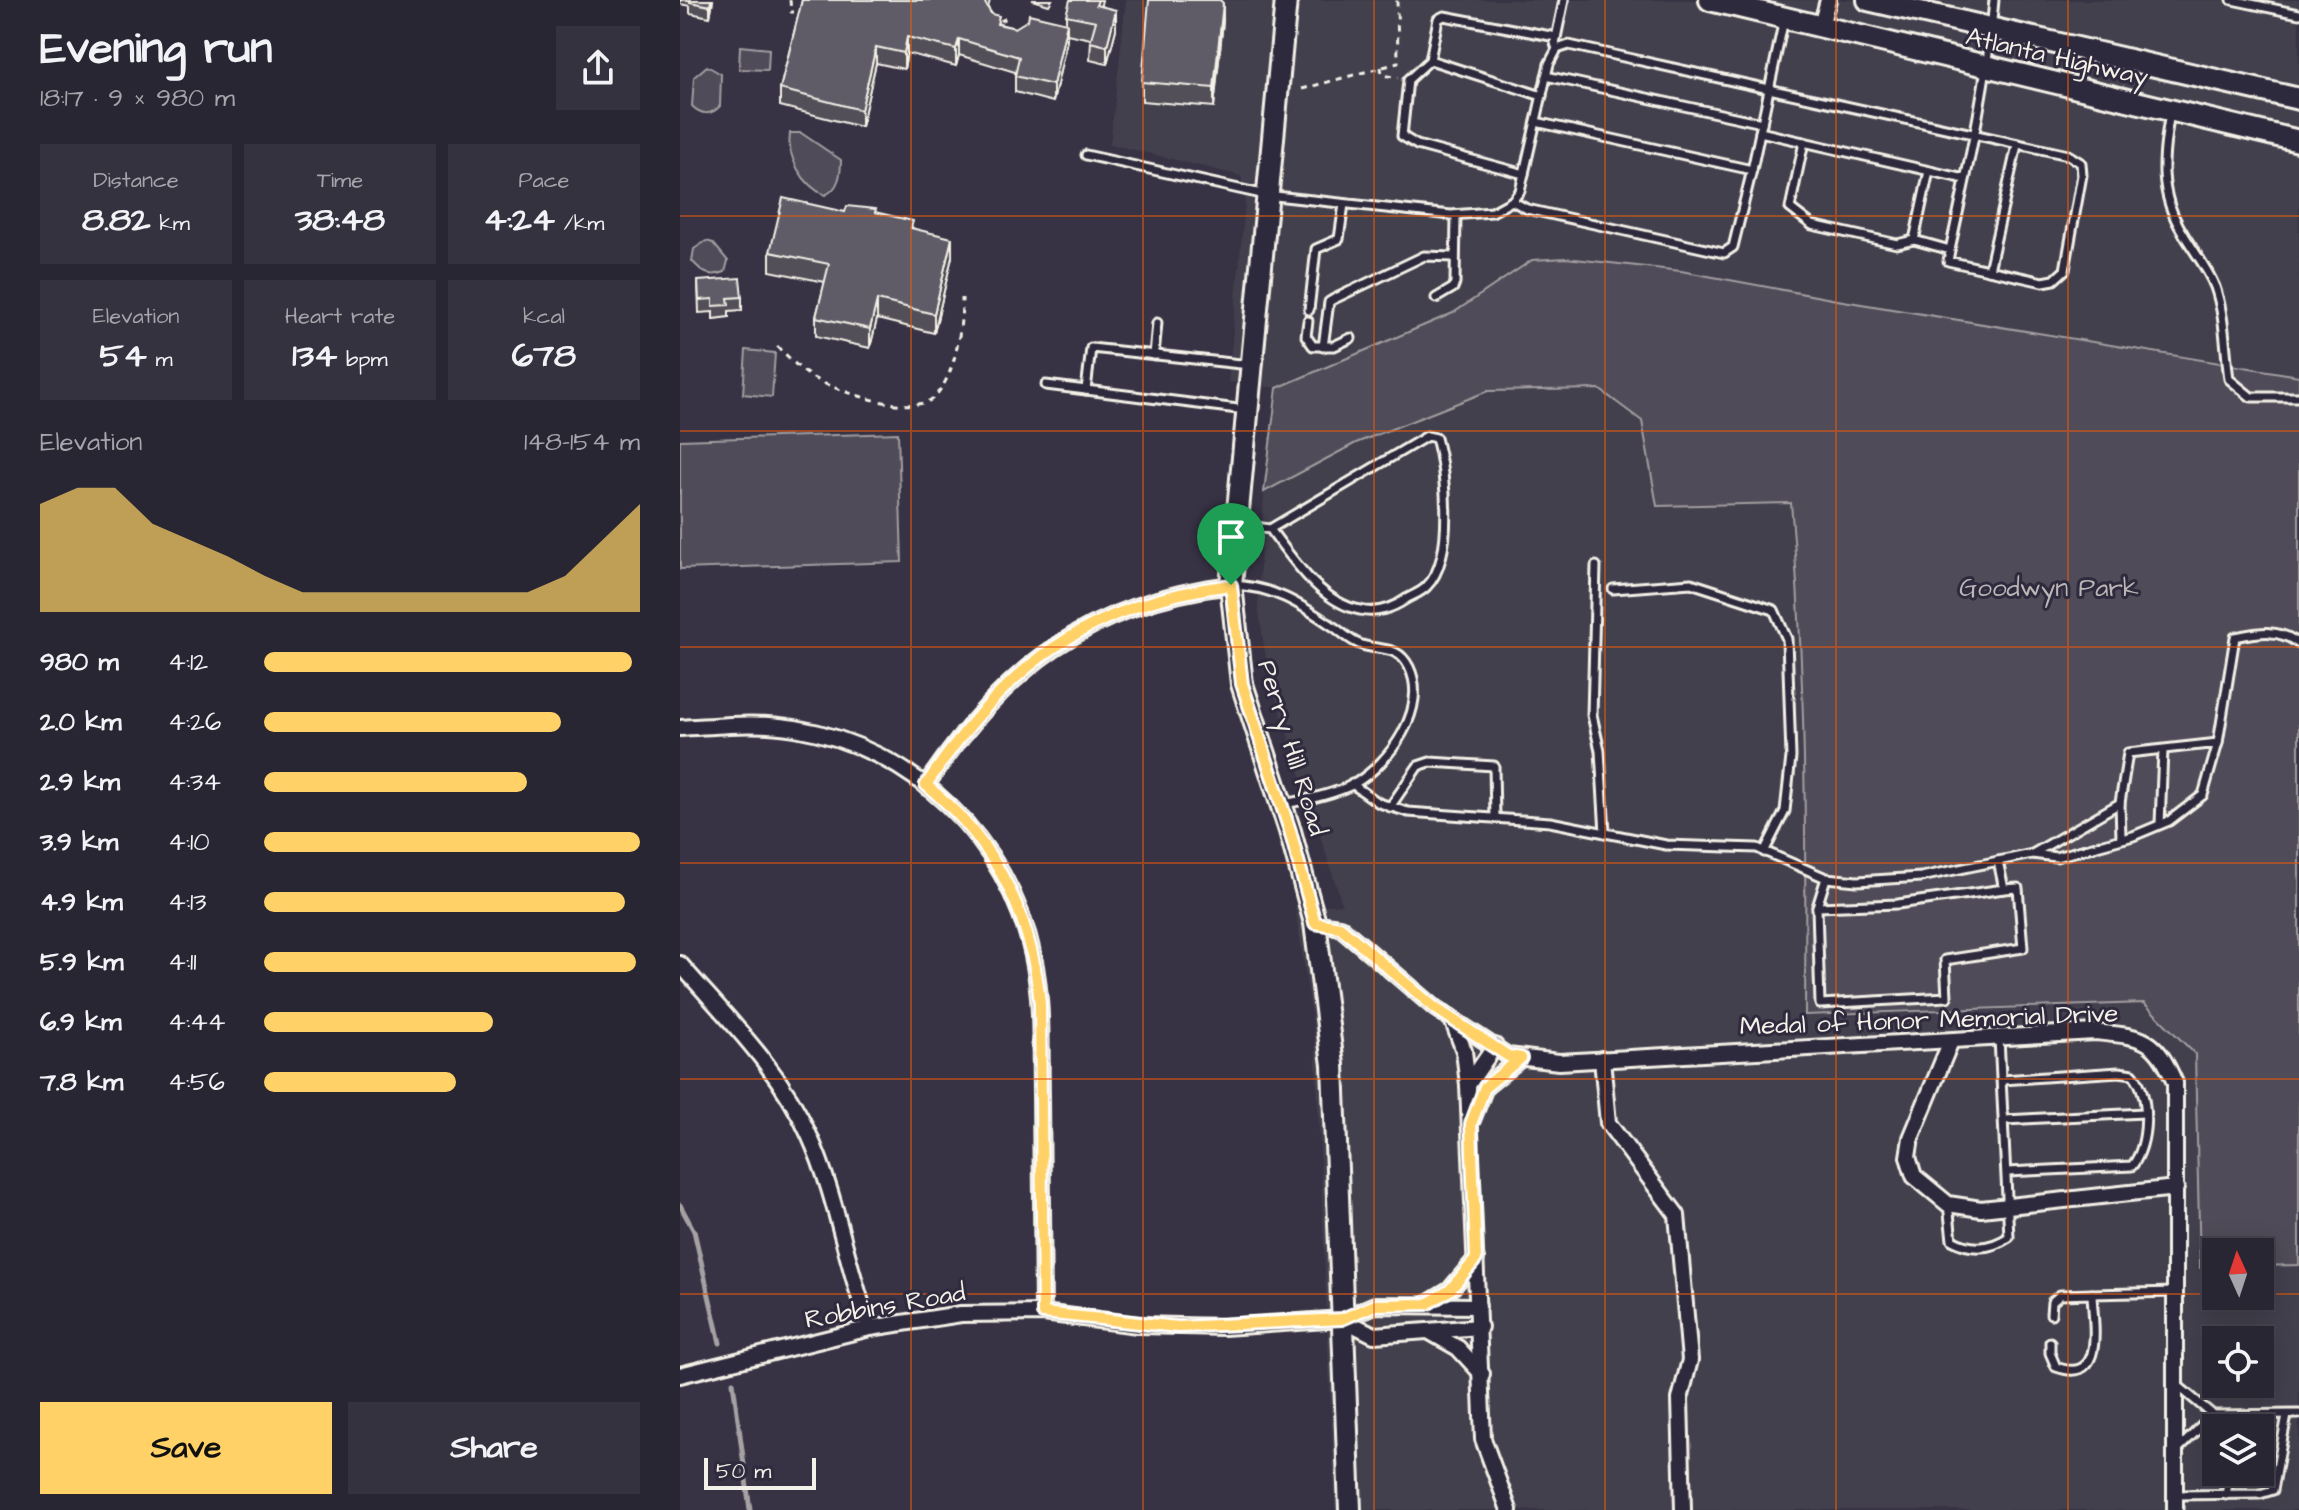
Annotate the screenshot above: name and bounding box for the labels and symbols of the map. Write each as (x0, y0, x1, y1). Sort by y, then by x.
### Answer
street label: Atlanta Highway (1962, 19, 2152, 97)
pin (1197, 503, 1265, 585)
park label: Goodwyn Park (1959, 570, 2139, 608)
street label: Perry Hill Road (1246, 656, 1336, 841)
street label: Medal of Honor Memorial Drive (1739, 995, 2119, 1045)
north arrow (2202, 1238, 2274, 1310)
street label: Robbins Road (802, 1274, 968, 1338)
scale bar (704, 1454, 816, 1490)

